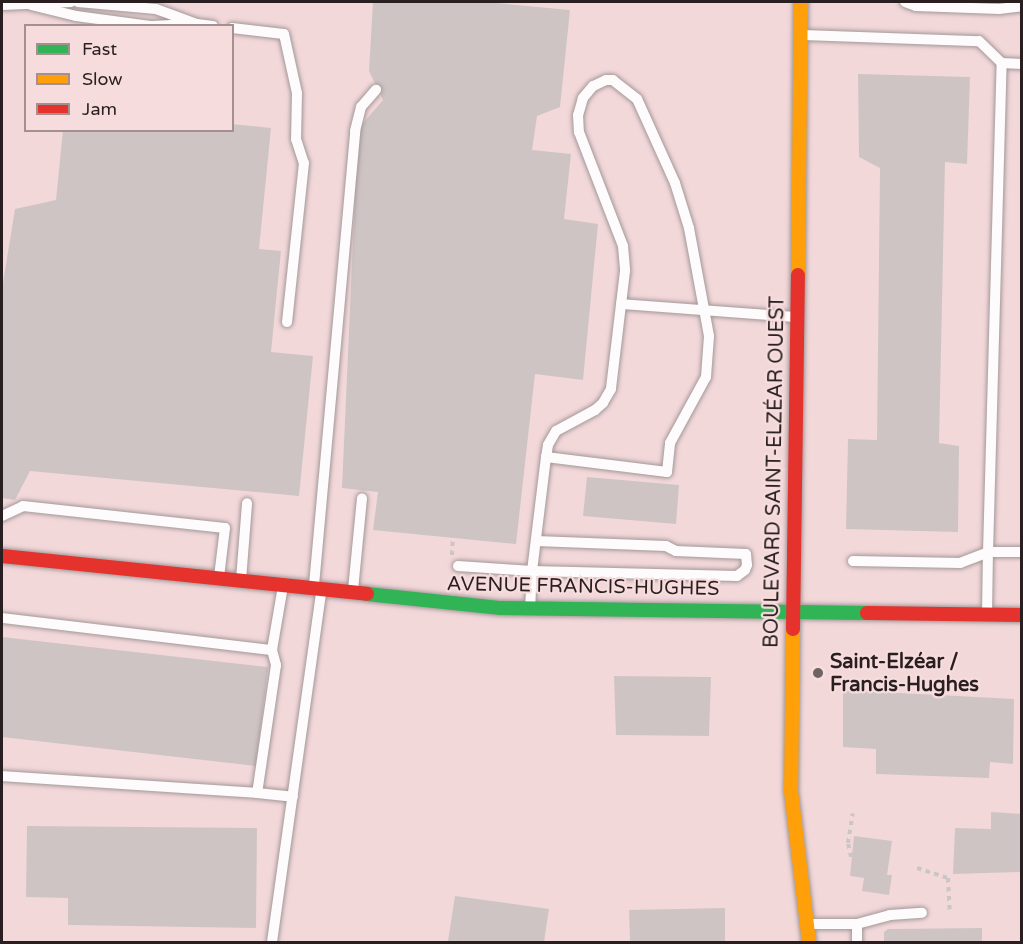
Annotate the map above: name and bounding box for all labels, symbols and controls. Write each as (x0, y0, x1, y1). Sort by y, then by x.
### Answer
legend (24, 24, 234, 132)
text: Fast (82, 38, 117, 60)
text: Slow (82, 68, 123, 90)
text: Jam (82, 98, 117, 120)
street label: BOULEVARD SAINT-ELZÉAR OUEST (760, 296, 790, 648)
street label: AVENUE FRANCIS-HUGHES (446, 573, 720, 601)
place label: Saint-Elzéar / Francis-Hughes (830, 650, 979, 697)
marker: Saint-Elzéar / Francis-Hughes (811, 666, 825, 680)

